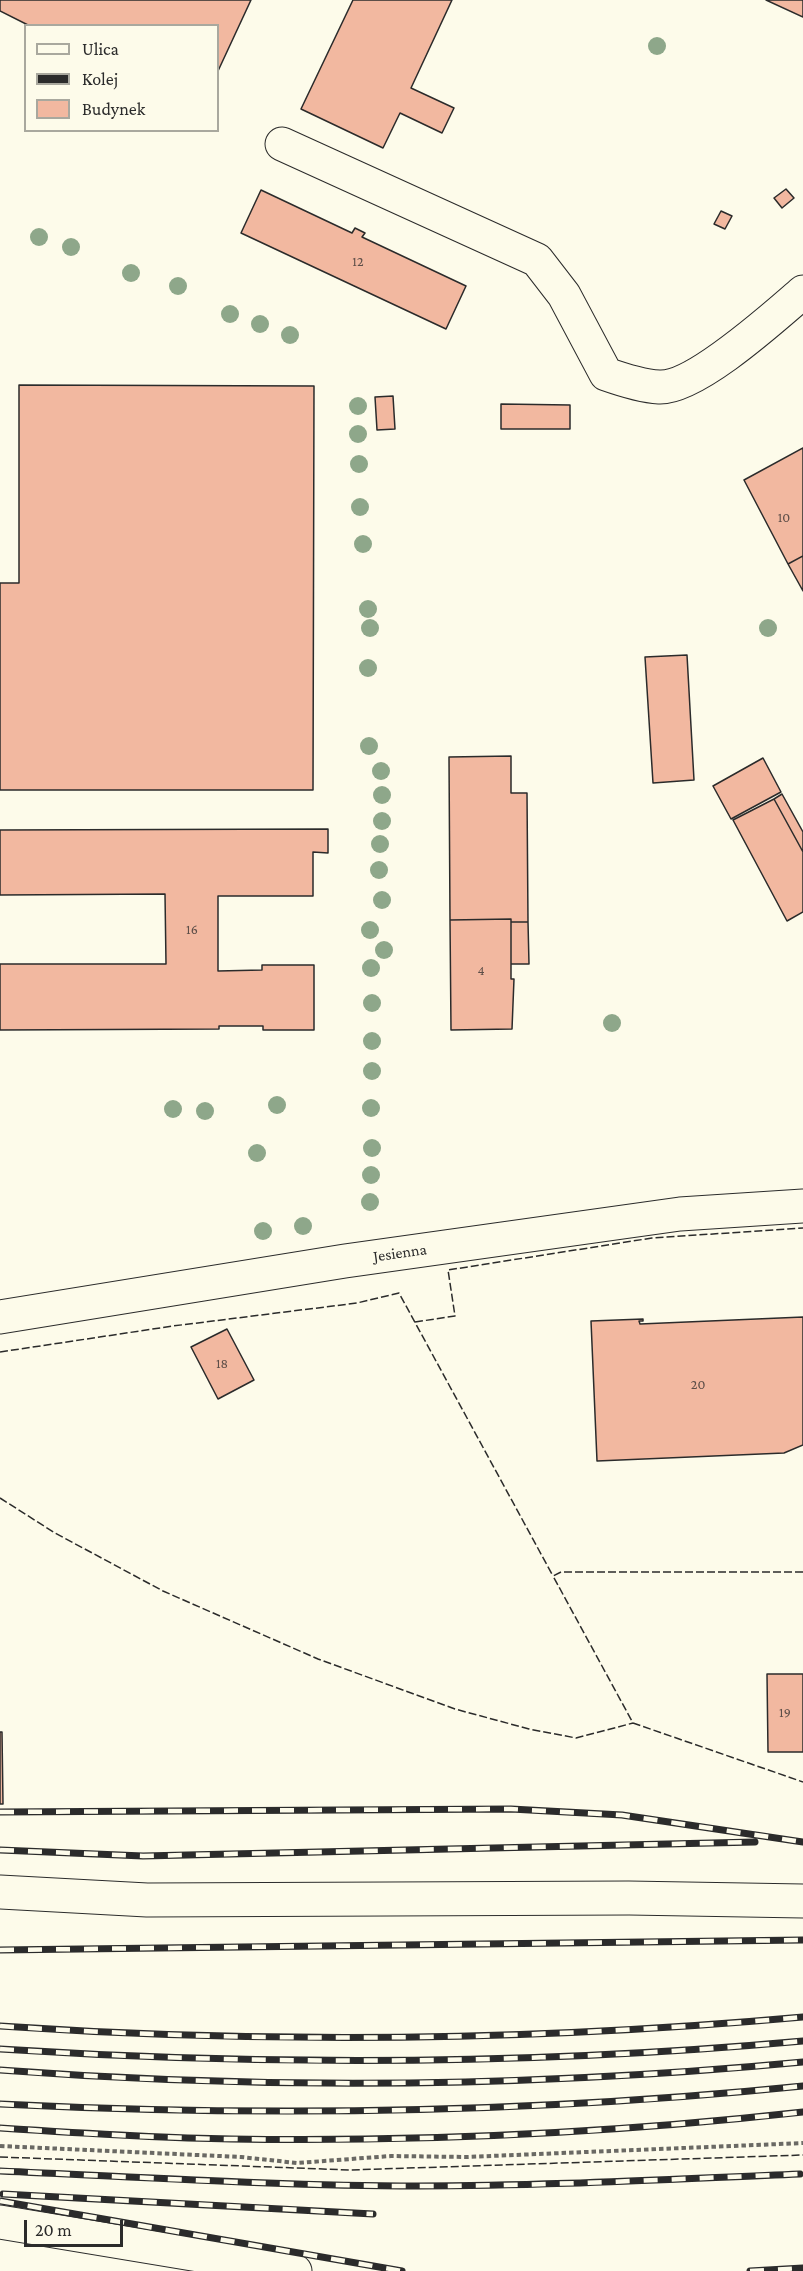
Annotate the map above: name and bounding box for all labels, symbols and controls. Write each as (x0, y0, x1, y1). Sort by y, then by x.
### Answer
legend (24, 24, 219, 132)
text: Ulica (82, 39, 119, 59)
text: Kolej (82, 69, 118, 89)
text: Budynek (82, 99, 145, 119)
house number: 12 (352, 254, 364, 270)
house number: 10 (778, 510, 790, 526)
house number: 16 (186, 922, 198, 938)
house number: 4 (477, 963, 485, 979)
street label: Jesienna (372, 1240, 428, 1266)
house number: 18 (216, 1356, 228, 1372)
house number: 20 (691, 1377, 705, 1393)
house number: 19 (779, 1705, 791, 1721)
scale bar (27, 2208, 126, 2246)
text: 20 m (35, 2220, 72, 2240)

